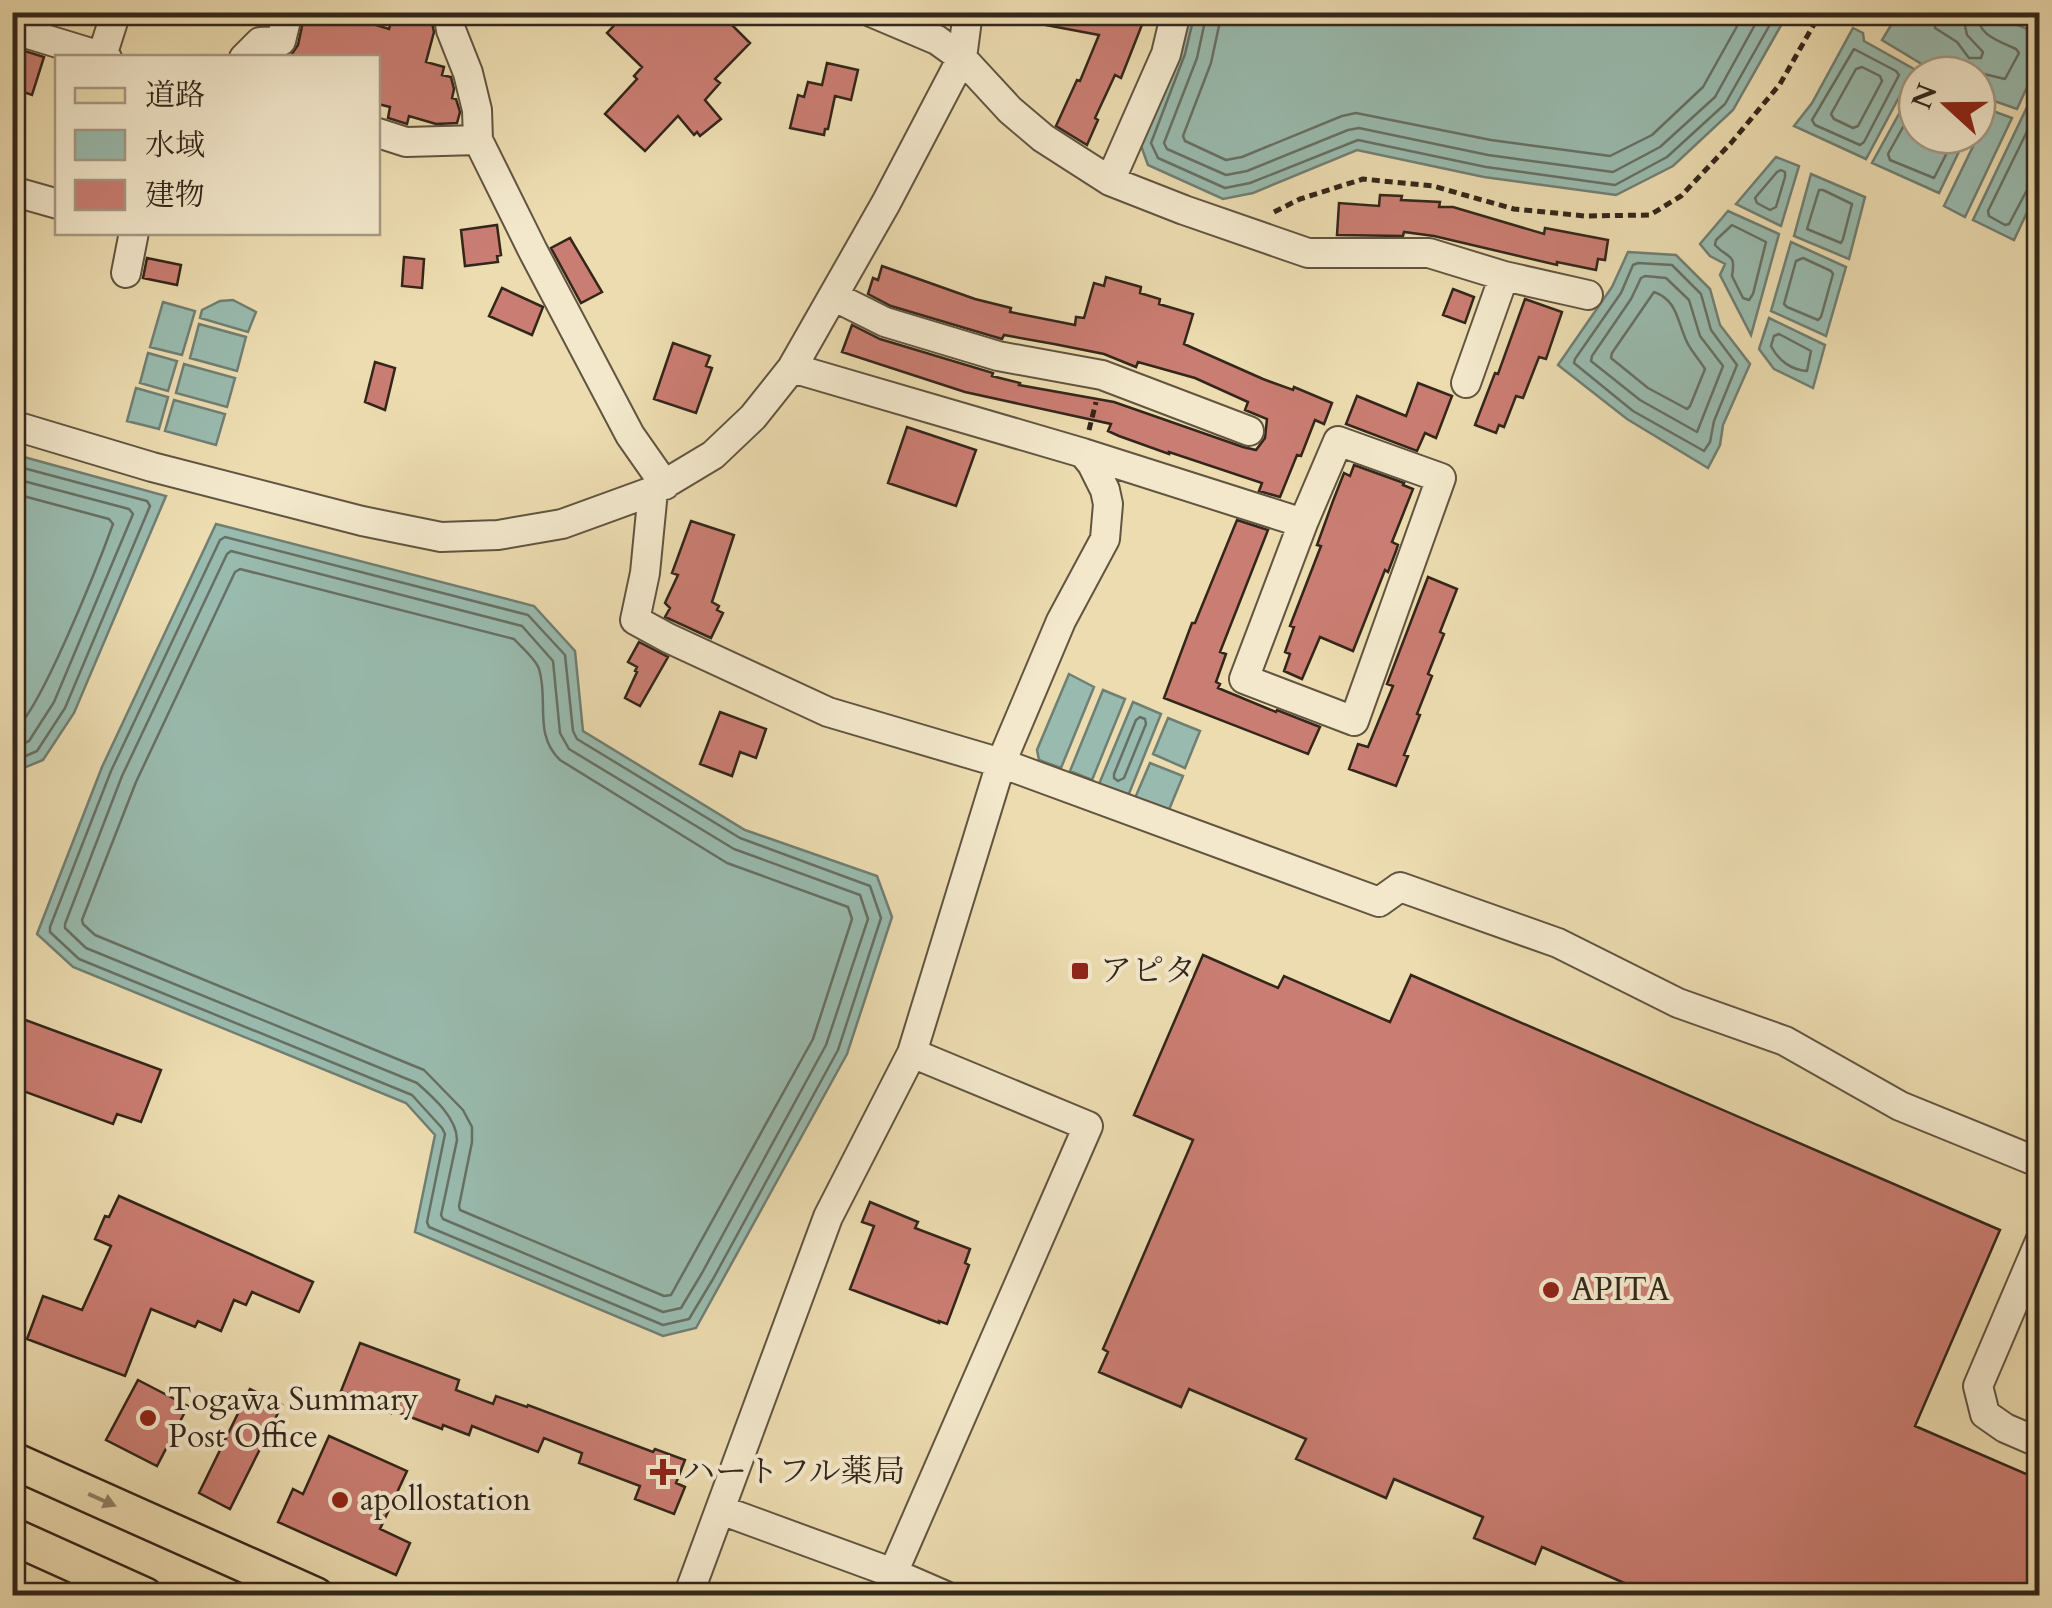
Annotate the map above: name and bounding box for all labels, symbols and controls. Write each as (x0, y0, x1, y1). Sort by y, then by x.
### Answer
legend (55, 55, 380, 235)
north arrow (1897, 55, 1997, 155)
text: 道路 (145, 75, 205, 116)
text: N (1903, 78, 1947, 115)
text: 水域 (145, 125, 205, 166)
text: 建物 (145, 175, 205, 216)
place label: アピタ (1100, 949, 1196, 993)
marker: アピタ (1069, 960, 1091, 982)
place label: APITA (1571, 1268, 1670, 1312)
marker: APITA (1540, 1279, 1562, 1301)
place label: Togawa Summary Post Office (168, 1378, 419, 1459)
marker: Togawa Summary Post Office (137, 1407, 159, 1429)
place label: ハートフル薬局 (683, 1450, 905, 1494)
marker: ハートフル薬局 (652, 1461, 674, 1483)
place label: apollostation (360, 1478, 531, 1522)
marker: apollostation (329, 1489, 351, 1511)
one-way arrow (88, 1491, 117, 1508)

